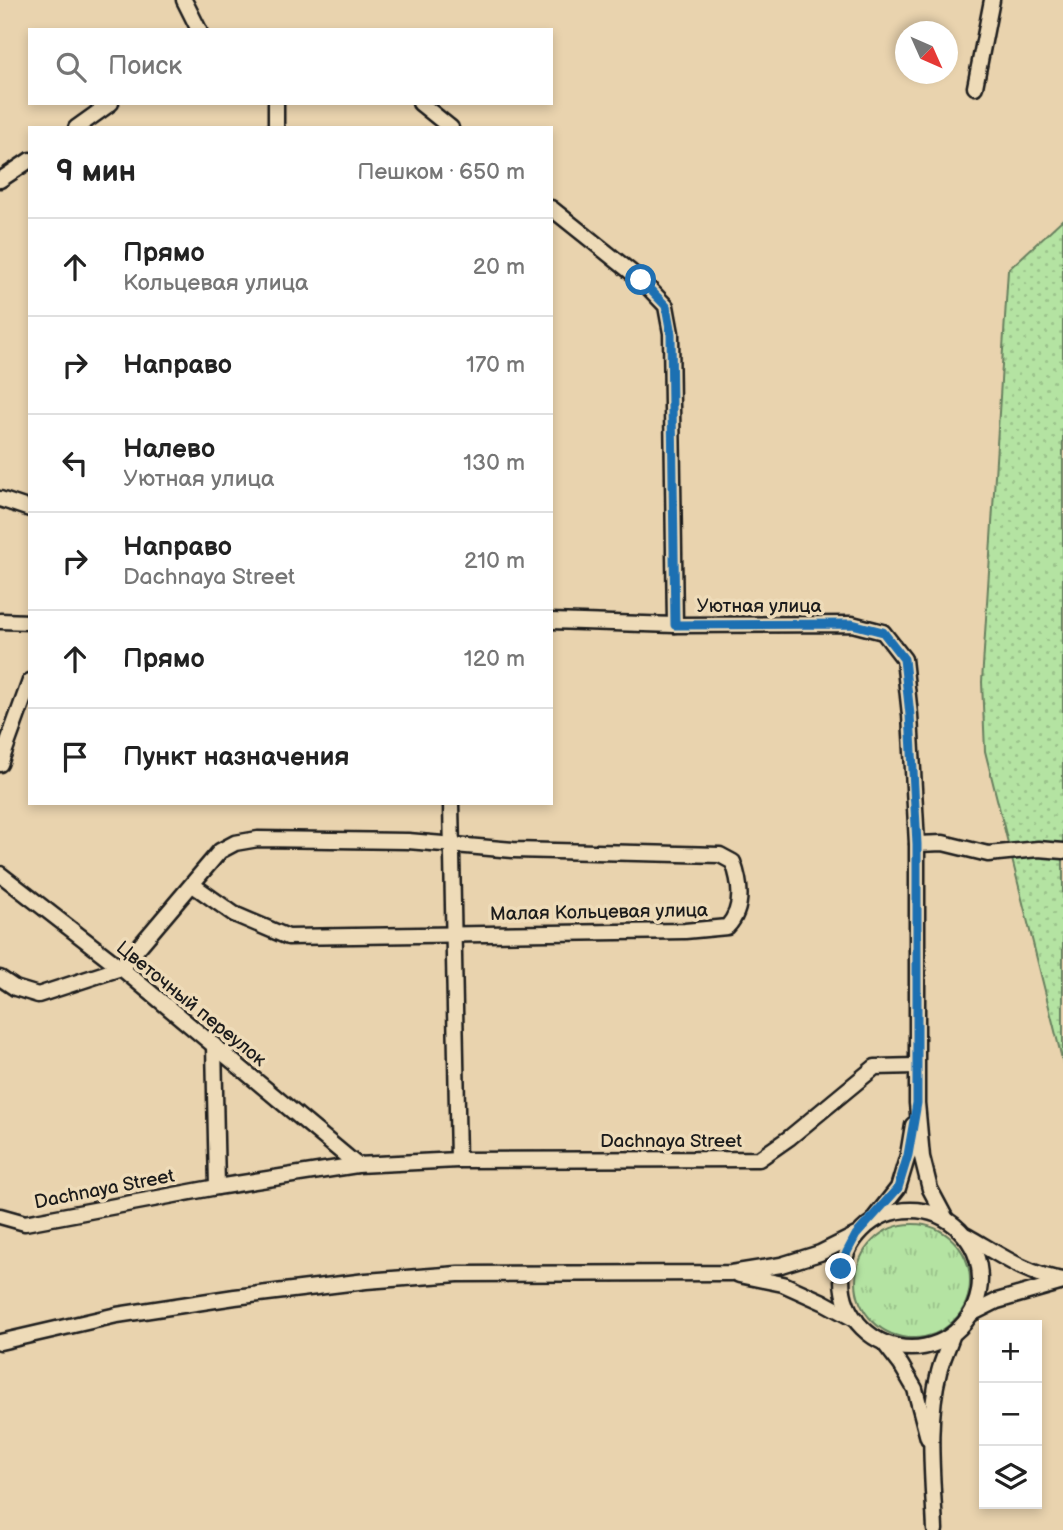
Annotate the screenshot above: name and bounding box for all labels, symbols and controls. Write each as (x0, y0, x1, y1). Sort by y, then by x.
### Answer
north arrow (895, 21, 958, 84)
search box (28, 28, 553, 105)
icon: search (52, 48, 90, 86)
text: Поиск (108, 51, 182, 82)
text: 9 мин (56, 154, 136, 190)
text: Пешком · 650 m (357, 158, 525, 186)
text: Прямо (123, 238, 205, 269)
icon: ahead (56, 248, 94, 286)
text: 20 m (473, 253, 525, 281)
route start (625, 264, 656, 295)
text: Кольцевая улица (123, 269, 309, 297)
icon: right (56, 346, 94, 384)
text: Направо (123, 350, 232, 381)
text: 170 m (466, 351, 525, 379)
text: Налево (123, 434, 215, 465)
icon: left (56, 444, 94, 482)
text: 130 m (463, 449, 525, 477)
text: Уютная улица (123, 465, 275, 493)
text: Направо (123, 532, 232, 563)
icon: right (56, 542, 94, 580)
text: 210 m (464, 547, 525, 575)
text: Dachnaya Street (123, 563, 295, 591)
street label: Уютная улица (696, 595, 822, 618)
icon: ahead (56, 640, 94, 678)
text: Прямо (123, 644, 205, 675)
text: 120 m (464, 645, 525, 673)
icon: arrive (56, 738, 94, 776)
text: Пункт назначения (123, 742, 349, 773)
street label: Малая Кольцевая улица (490, 899, 708, 926)
street label: Цветочный переулок (111, 937, 271, 1072)
street label: Dachnaya Street (600, 1130, 742, 1153)
street label: Dachnaya Street (32, 1165, 176, 1214)
route end (825, 1253, 856, 1284)
map controls (979, 1320, 1042, 1509)
button: + (979, 1320, 1042, 1383)
button: − (979, 1383, 1042, 1446)
button: layers (979, 1446, 1042, 1509)

